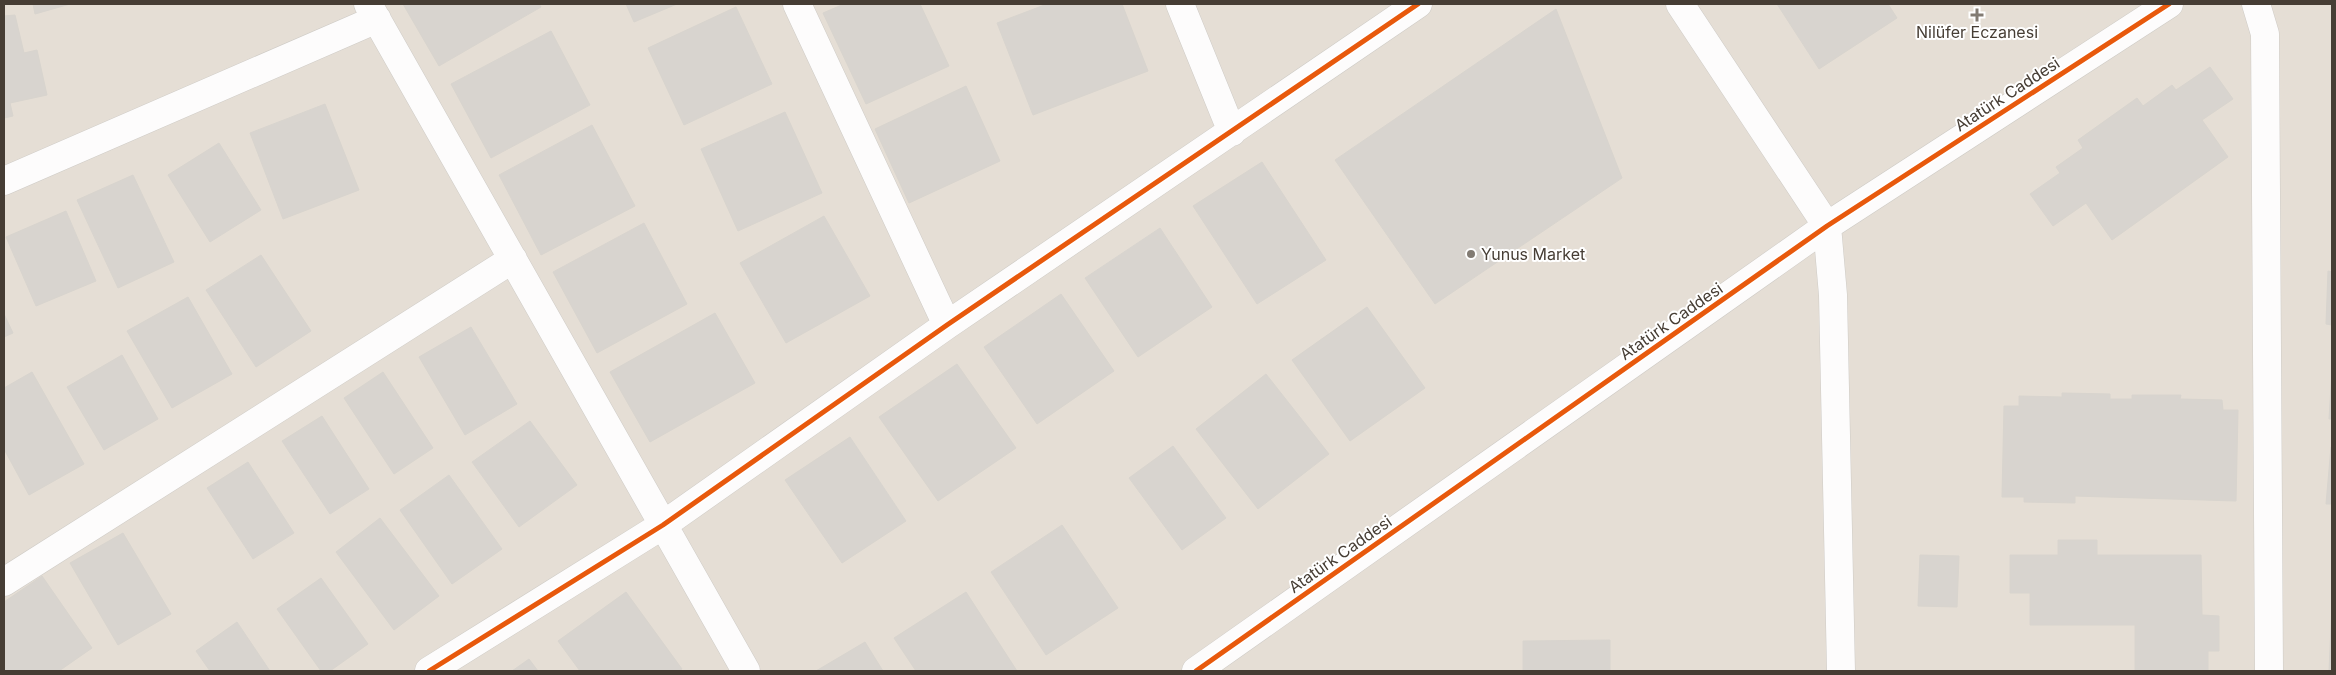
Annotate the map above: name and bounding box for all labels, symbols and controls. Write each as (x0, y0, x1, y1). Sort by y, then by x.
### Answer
marker: Nilüfer Eczanesi (1971, 9, 1983, 21)
place label: Nilüfer Eczanesi (1916, 22, 2038, 42)
street label: Atatürk Caddesi (1951, 53, 2063, 135)
place label: Yunus Market (1481, 244, 1585, 264)
marker: Yunus Market (1465, 248, 1477, 260)
street label: Atatürk Caddesi (1616, 278, 1726, 364)
street label: Atatürk Caddesi (1285, 511, 1395, 597)

